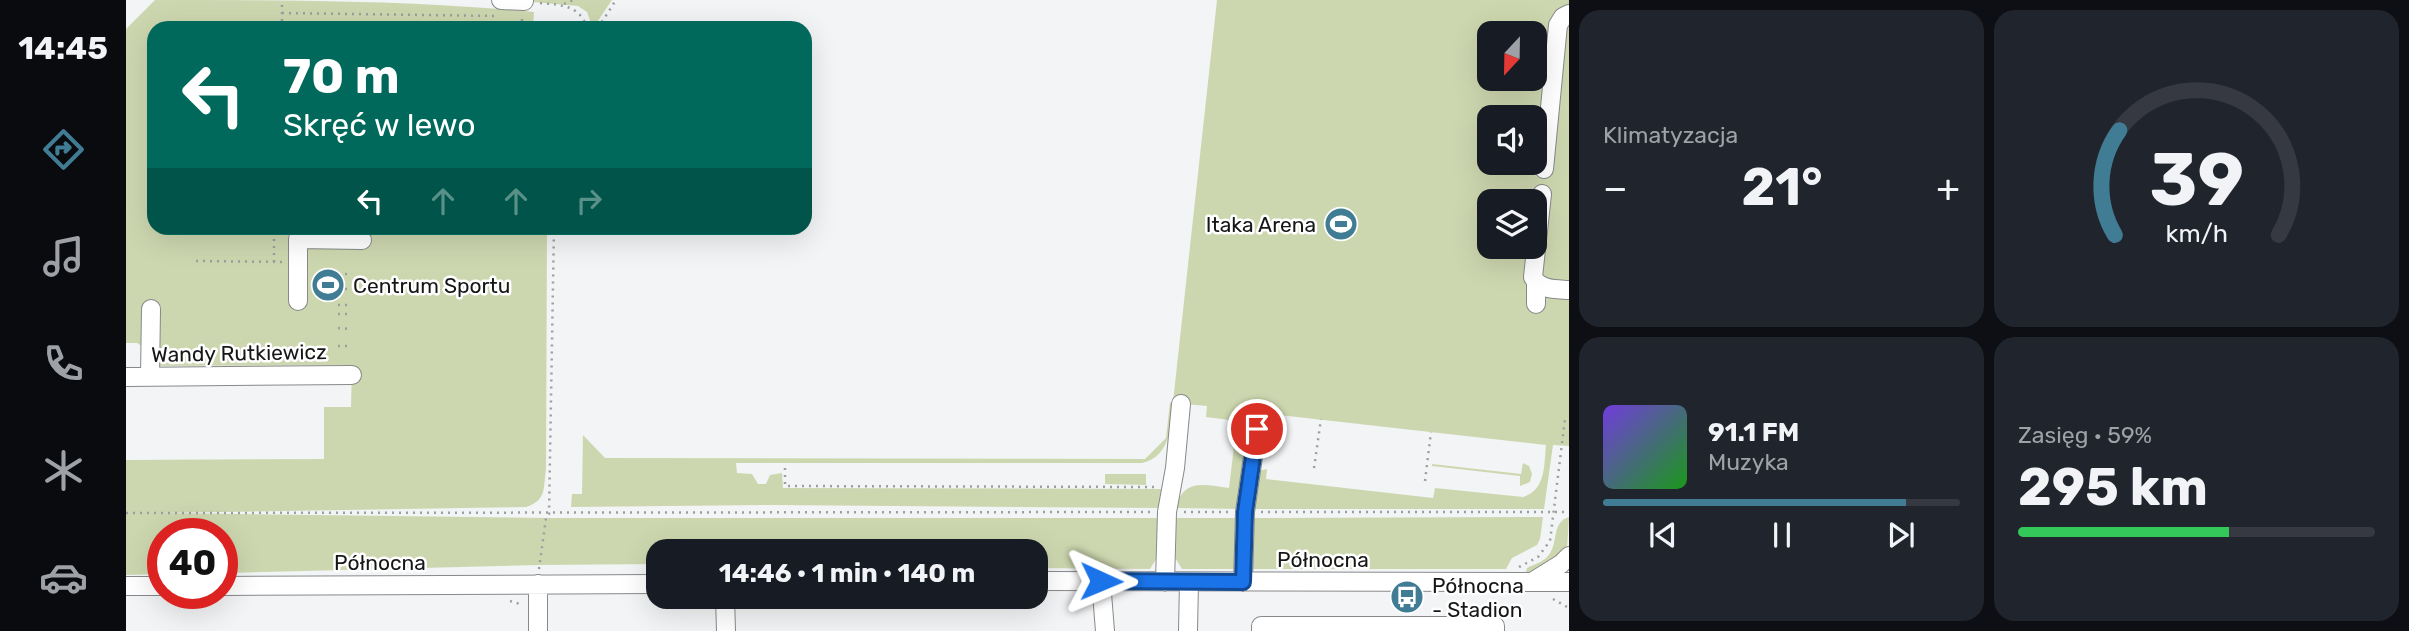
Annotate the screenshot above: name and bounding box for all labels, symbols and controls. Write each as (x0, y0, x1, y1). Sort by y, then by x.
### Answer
north arrow (1477, 21, 1547, 91)
map controls (1477, 21, 1547, 259)
text: 14:45 (18, 29, 108, 67)
text: 70 m (283, 47, 400, 105)
icon: left (168, 49, 259, 140)
button: sound (1477, 105, 1547, 175)
text: Skręć w lewo (283, 106, 476, 144)
text: Klimatyzacja (1603, 121, 1738, 149)
icon: directions (39, 125, 88, 174)
text: 39 (2149, 137, 2244, 223)
text: 21° (1742, 156, 1823, 218)
text: − (1603, 165, 1628, 211)
text: + (1936, 165, 1960, 211)
icon: left (351, 182, 389, 220)
icon: ahead (424, 182, 462, 220)
icon: ahead (497, 182, 535, 220)
icon: right (570, 182, 608, 220)
button: layers (1477, 189, 1547, 259)
sports icon: Itaka Arena (1322, 205, 1360, 243)
place label: Itaka Arena (1206, 212, 1316, 237)
text: km/h (2165, 218, 2228, 247)
icon: music (39, 232, 88, 281)
sports icon: Centrum Sportu (309, 266, 347, 304)
place label: Centrum Sportu (353, 273, 510, 298)
icon: phone (39, 339, 88, 388)
street label: Wandy Rutkiewicz (151, 339, 327, 367)
pin (1227, 399, 1287, 459)
icon: arrive (1238, 410, 1276, 448)
text: 91.1 FM (1708, 417, 1799, 448)
text: Zasięg · 59% (2018, 421, 2152, 449)
icon: climate (39, 446, 88, 495)
text: Muzyka (1708, 448, 1789, 476)
text: 295 km (2018, 456, 2208, 518)
icon: previous (1644, 516, 1682, 554)
icon: pause (1763, 516, 1801, 554)
icon: next (1882, 516, 1920, 554)
speed limit sign: 40 (147, 518, 238, 609)
position arrow (1064, 544, 1138, 618)
street label: Północna (1277, 547, 1369, 572)
street label: Północna (334, 550, 426, 575)
icon: car (39, 553, 88, 602)
text: 14:46 · 1 min · 140 m (719, 558, 975, 589)
place label: Północna - Stadion (1432, 573, 1524, 622)
bus stop icon: Północna - Stadion (1388, 578, 1426, 616)

